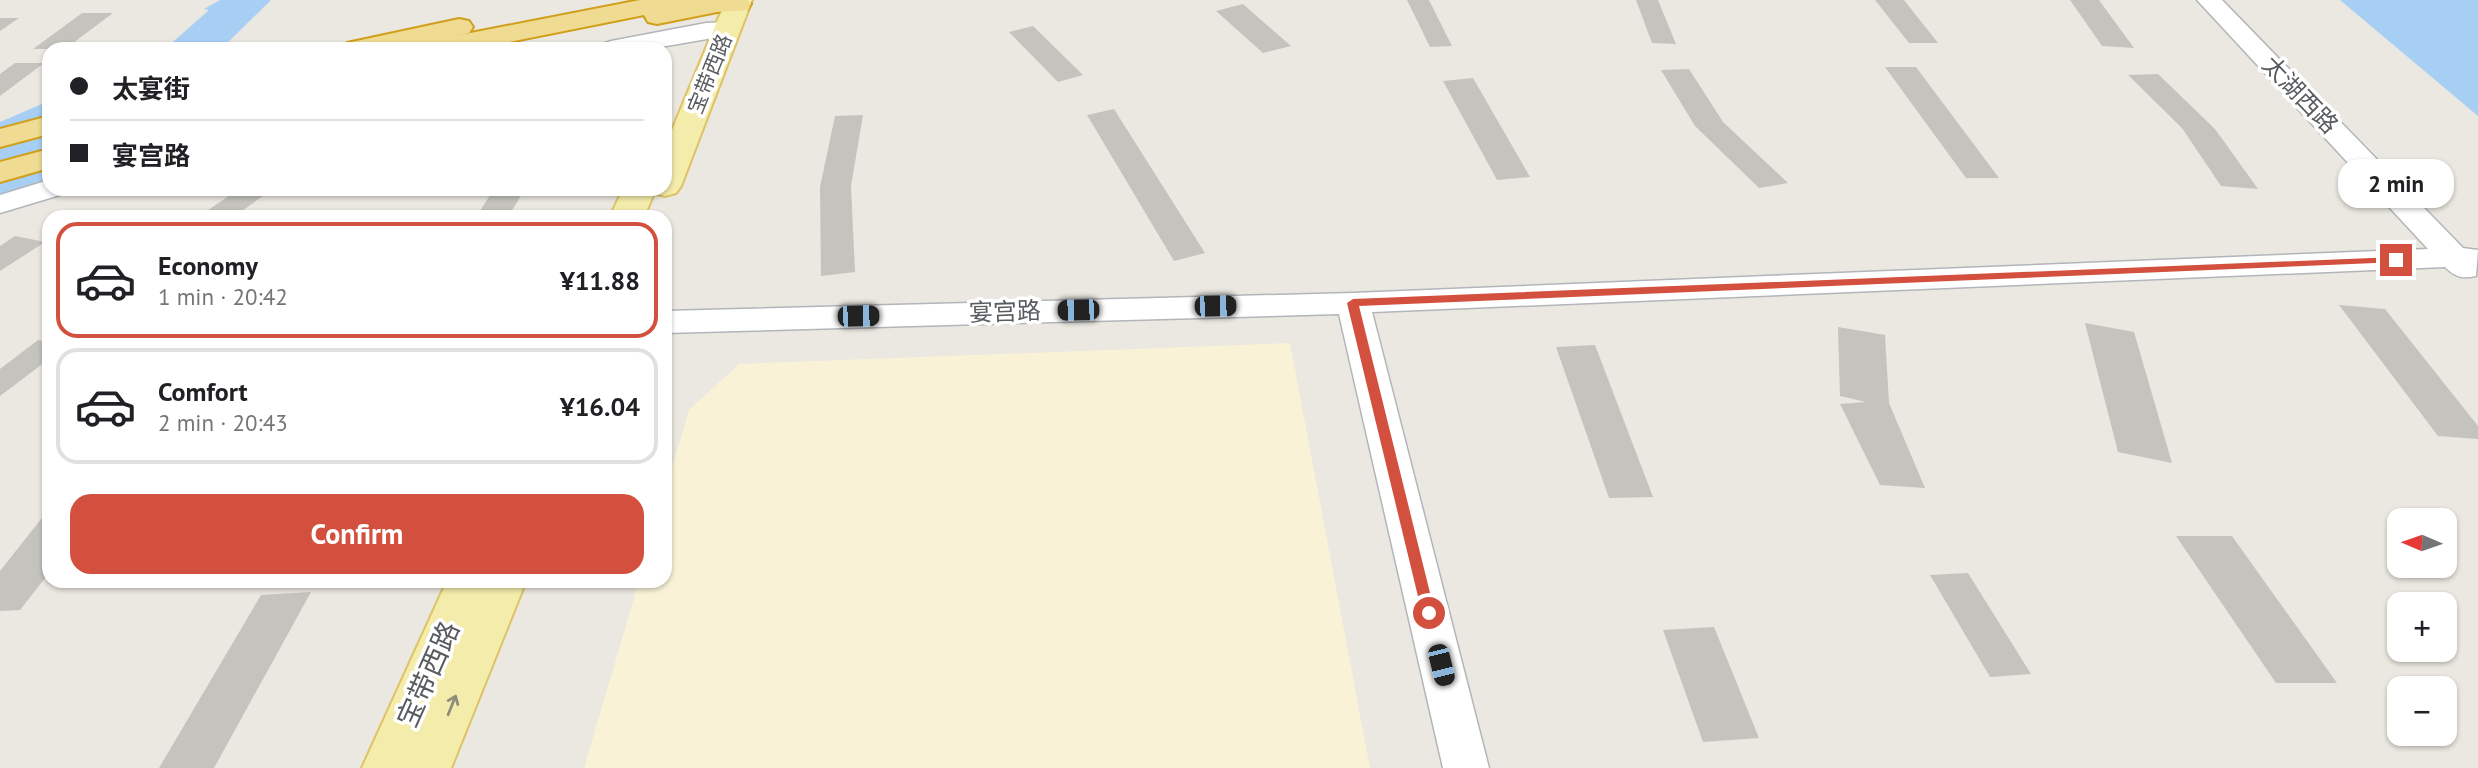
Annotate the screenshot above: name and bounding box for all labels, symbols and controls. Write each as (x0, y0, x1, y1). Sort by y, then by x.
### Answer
street label: 宝带西路 (681, 30, 738, 118)
street label: 太湖西路 (2256, 49, 2345, 140)
text: 太宴街 (112, 72, 190, 105)
text: 宴宫路 (112, 139, 190, 172)
callout: 2 min (2338, 159, 2454, 208)
text: 2 min (2368, 169, 2424, 198)
route end (2380, 244, 2412, 276)
icon: car (74, 249, 137, 312)
text: Economy (158, 249, 258, 282)
text: ¥11.88 (560, 264, 640, 297)
text: 1 min · 20:42 (158, 282, 288, 311)
street label: 宴宫路 (968, 295, 1042, 328)
car (1194, 295, 1237, 317)
car (1057, 299, 1100, 321)
car (837, 305, 880, 327)
icon: car (74, 375, 137, 438)
text: Comfort (158, 375, 248, 408)
text: ¥16.04 (560, 390, 640, 423)
text: 2 min · 20:43 (158, 408, 288, 437)
button: Confirm (70, 494, 644, 574)
north arrow (2387, 508, 2457, 578)
map controls (2387, 508, 2457, 746)
button: + (2387, 592, 2457, 662)
route start (1413, 597, 1445, 629)
street label: 宝带西路 (388, 615, 467, 732)
car (1426, 642, 1457, 688)
button: − (2387, 676, 2457, 746)
one-way arrow (447, 695, 460, 716)

